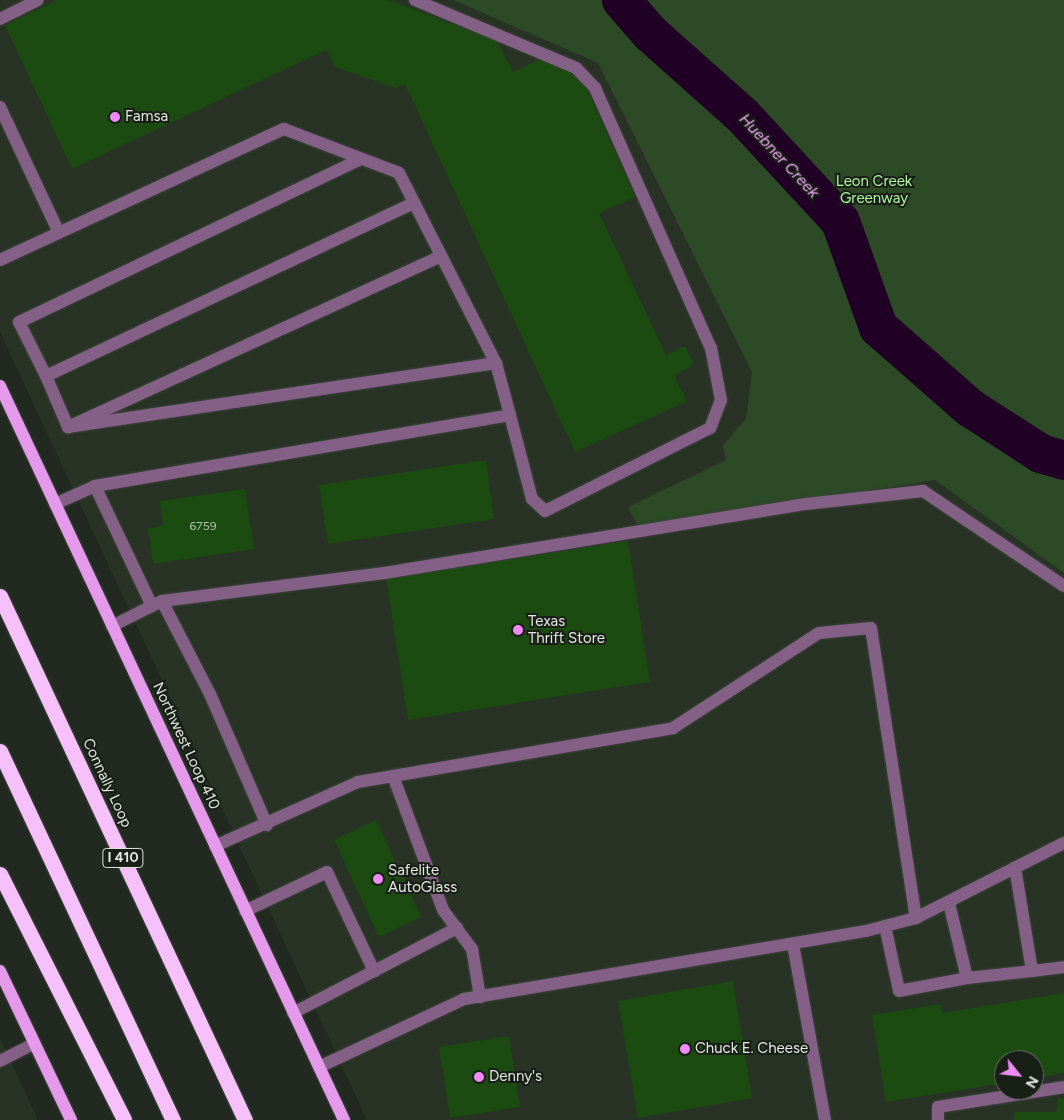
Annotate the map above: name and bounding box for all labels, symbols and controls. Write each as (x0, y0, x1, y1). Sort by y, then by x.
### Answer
place label: Famsa (125, 108, 168, 126)
water label: Huebner Creek (735, 110, 823, 202)
marker: Famsa (109, 111, 121, 123)
park label: Leon Creek Greenway (836, 172, 912, 207)
house number: 6759 (190, 520, 216, 534)
place label: Texas Thrift Store (528, 612, 605, 647)
marker: Texas Thrift Store (512, 624, 524, 636)
street label: Northwest Loop 410 (149, 680, 223, 812)
street label: Connally Loop (79, 736, 135, 830)
road number: I 410 (102, 846, 144, 870)
place label: Safelite AutoGlass (388, 861, 457, 896)
marker: Safelite AutoGlass (372, 873, 384, 885)
place label: Chuck E. Cheese (695, 1040, 808, 1058)
marker: Chuck E. Cheese (679, 1043, 691, 1055)
north arrow (994, 1050, 1044, 1100)
place label: Denny's (489, 1068, 542, 1086)
marker: Denny's (473, 1071, 485, 1083)
text: N (1022, 1073, 1042, 1091)

